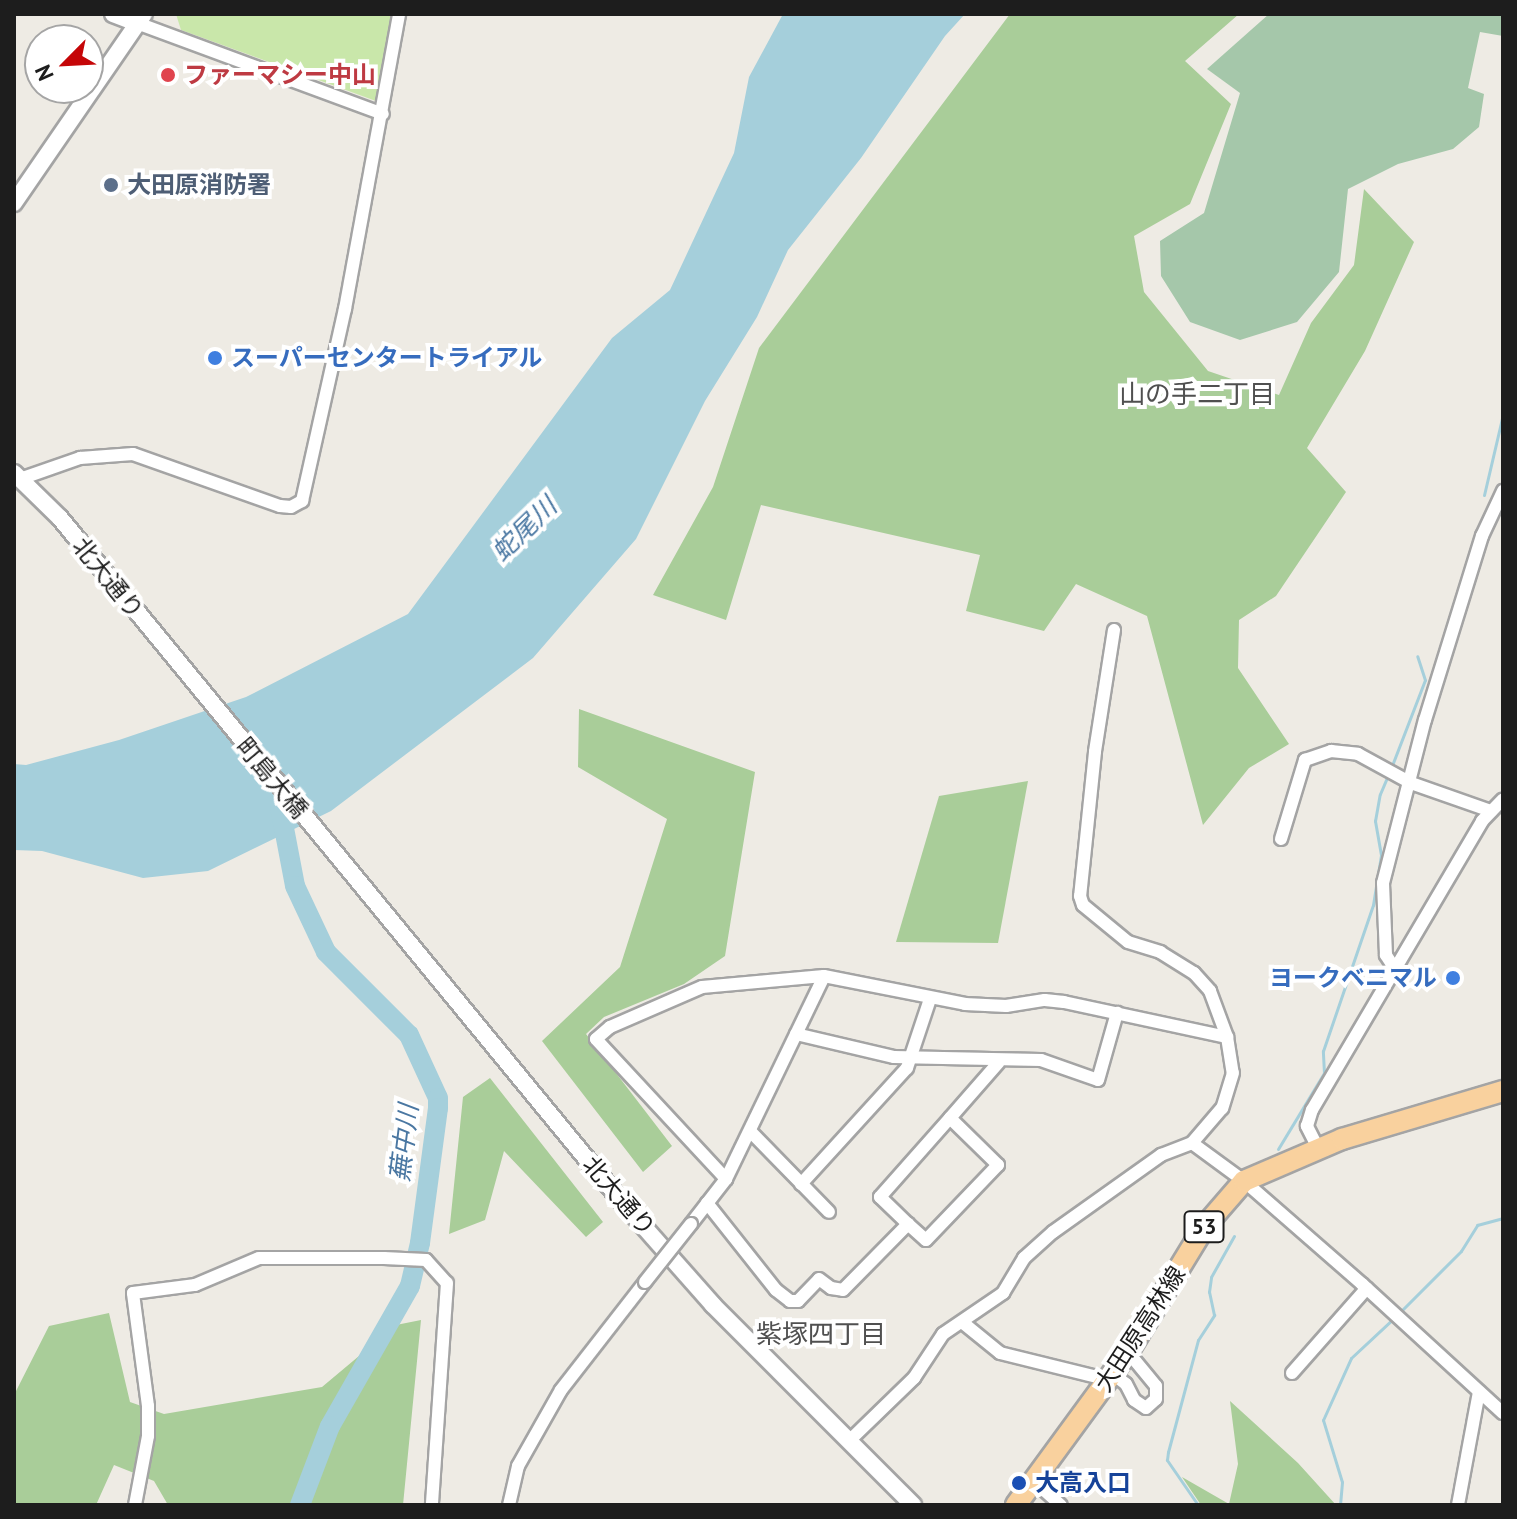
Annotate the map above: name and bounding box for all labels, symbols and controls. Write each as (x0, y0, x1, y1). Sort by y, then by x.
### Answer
north arrow (24, 24, 104, 104)
text: N (28, 61, 60, 85)
place label: ファーマシー中山 (184, 61, 376, 89)
marker: ファーマシー中山 (159, 66, 177, 84)
place label: 大田原消防署 (127, 171, 271, 199)
marker: 大田原消防署 (102, 176, 120, 194)
place label: スーパーセンタートライアル (231, 344, 543, 372)
marker: スーパーセンタートライアル (206, 349, 224, 367)
district label: 山の手二丁目 (1119, 378, 1275, 410)
water label: 蛇尾川 (485, 491, 563, 567)
street label: 北大通り (67, 532, 149, 624)
street label: 町島大橋 (230, 732, 314, 824)
place label: ヨークベニマル (1269, 964, 1437, 992)
marker: ヨークベニマル (1444, 969, 1462, 987)
water label: 蕪中川 (384, 1102, 424, 1184)
street label: 北大通り (577, 1150, 661, 1242)
road number: 53 (1182, 1209, 1226, 1245)
street label: 大田原高林線 (1089, 1261, 1191, 1397)
district label: 紫塚四丁目 (756, 1318, 886, 1350)
place label: 大高入口 (1035, 1469, 1131, 1497)
marker: 大高入口 (1010, 1474, 1028, 1492)

